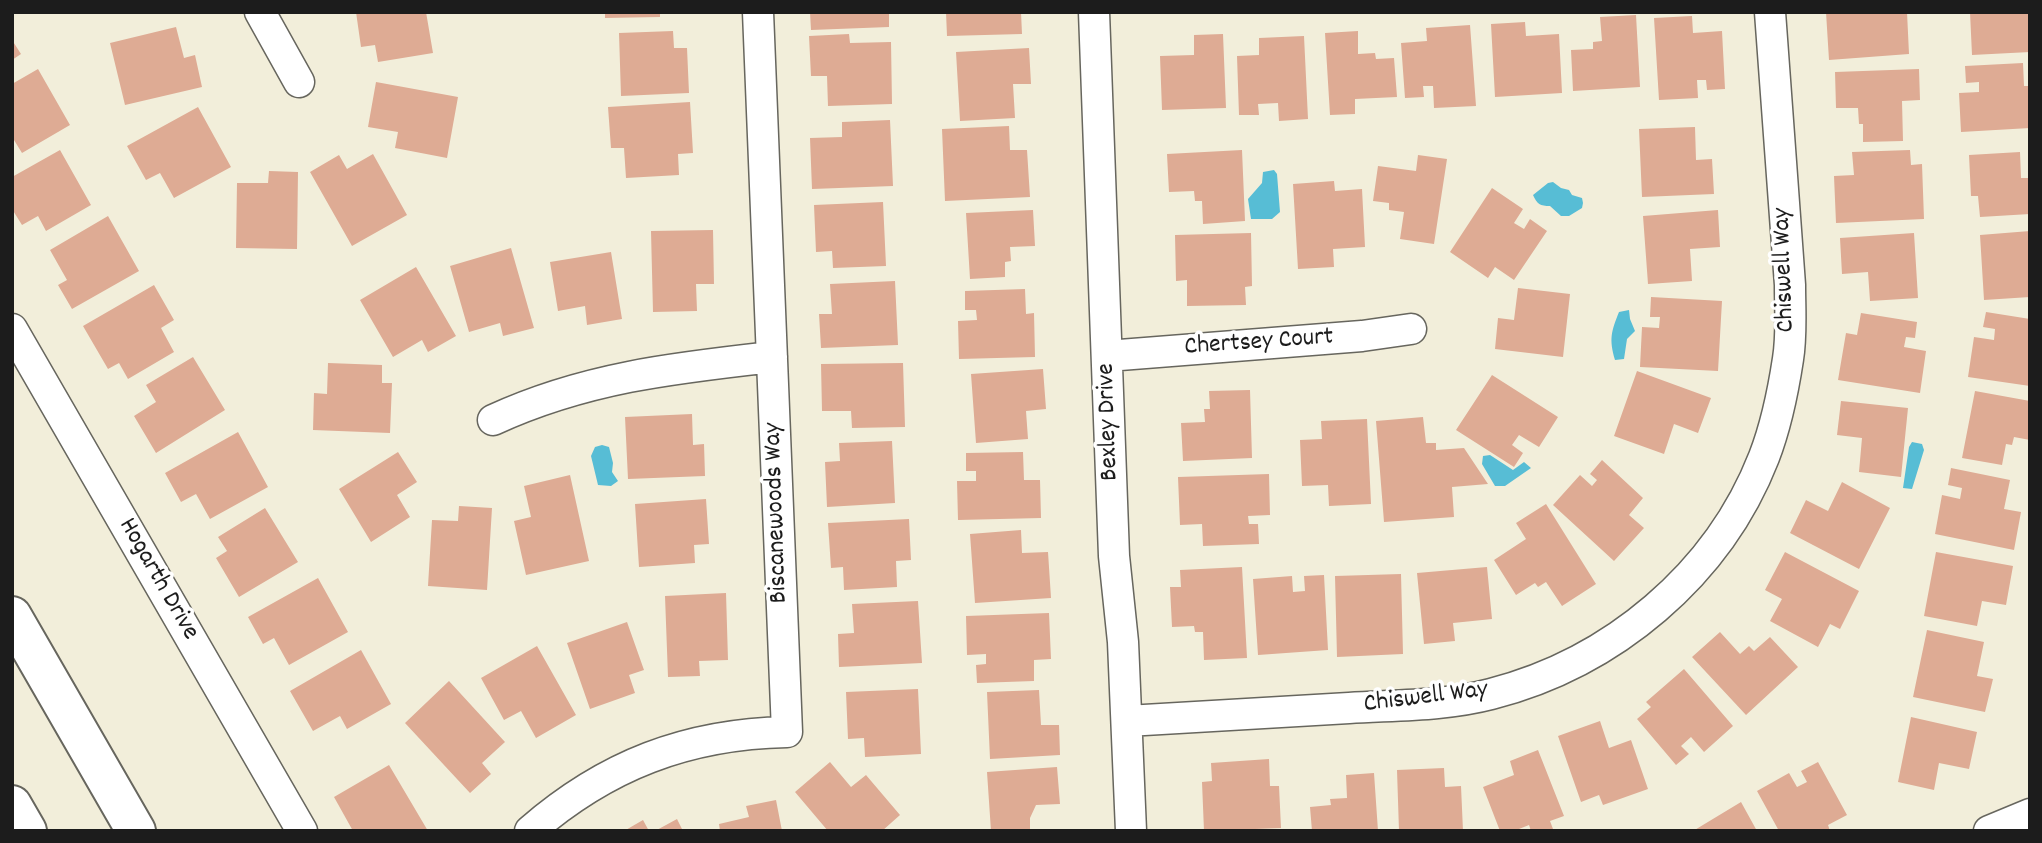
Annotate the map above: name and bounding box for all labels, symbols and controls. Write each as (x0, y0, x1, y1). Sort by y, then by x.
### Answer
street label: Chiswell Way (1768, 207, 1804, 333)
street label: Chertsey Court (1184, 323, 1334, 365)
street label: Bexley Drive (1092, 363, 1128, 481)
street label: Biscanewoods Way (759, 422, 797, 604)
street label: Hogarth Drive (110, 513, 204, 647)
street label: Chiswell Way (1362, 676, 1490, 722)

